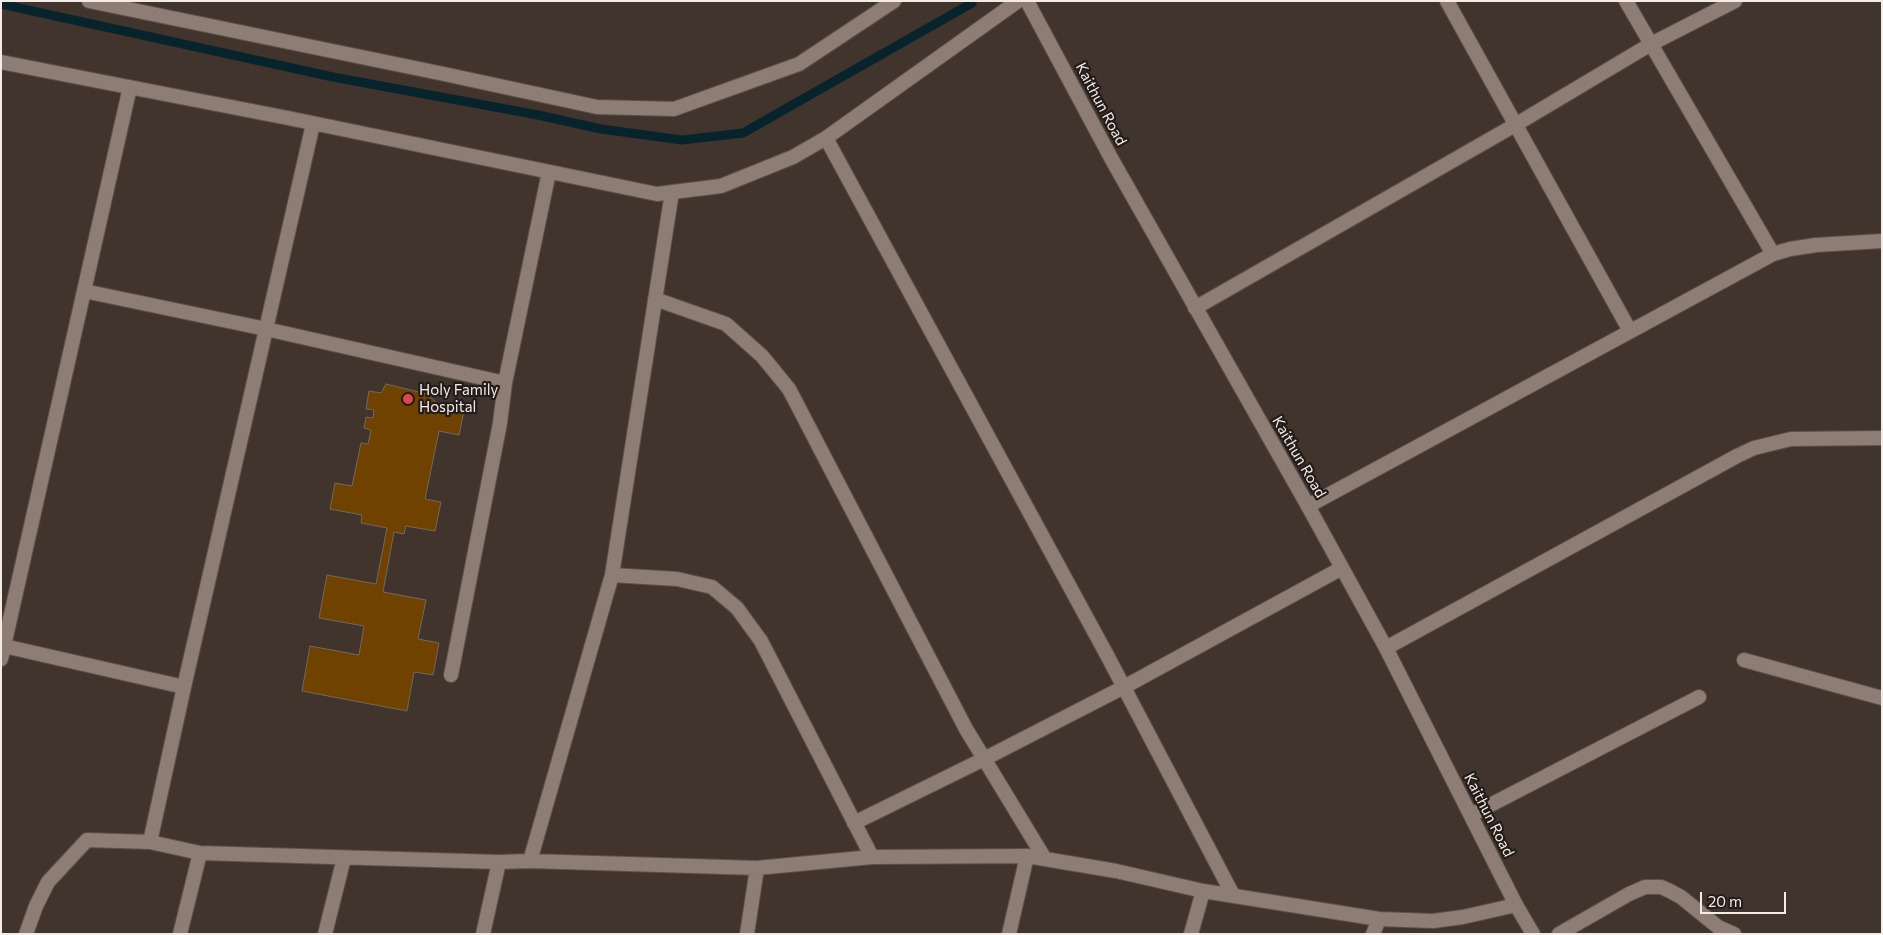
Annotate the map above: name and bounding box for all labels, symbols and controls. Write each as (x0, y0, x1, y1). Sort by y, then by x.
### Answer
street label: Kaithun Road (1072, 59, 1130, 149)
place label: Holy Family Hospital (419, 381, 498, 416)
marker: Holy Family Hospital (401, 392, 415, 406)
street label: Kaithun Road (1268, 413, 1330, 501)
street label: Kaithun Road (1460, 770, 1518, 860)
scale bar (1703, 882, 1789, 914)
text: 20 m (1708, 892, 1742, 910)

